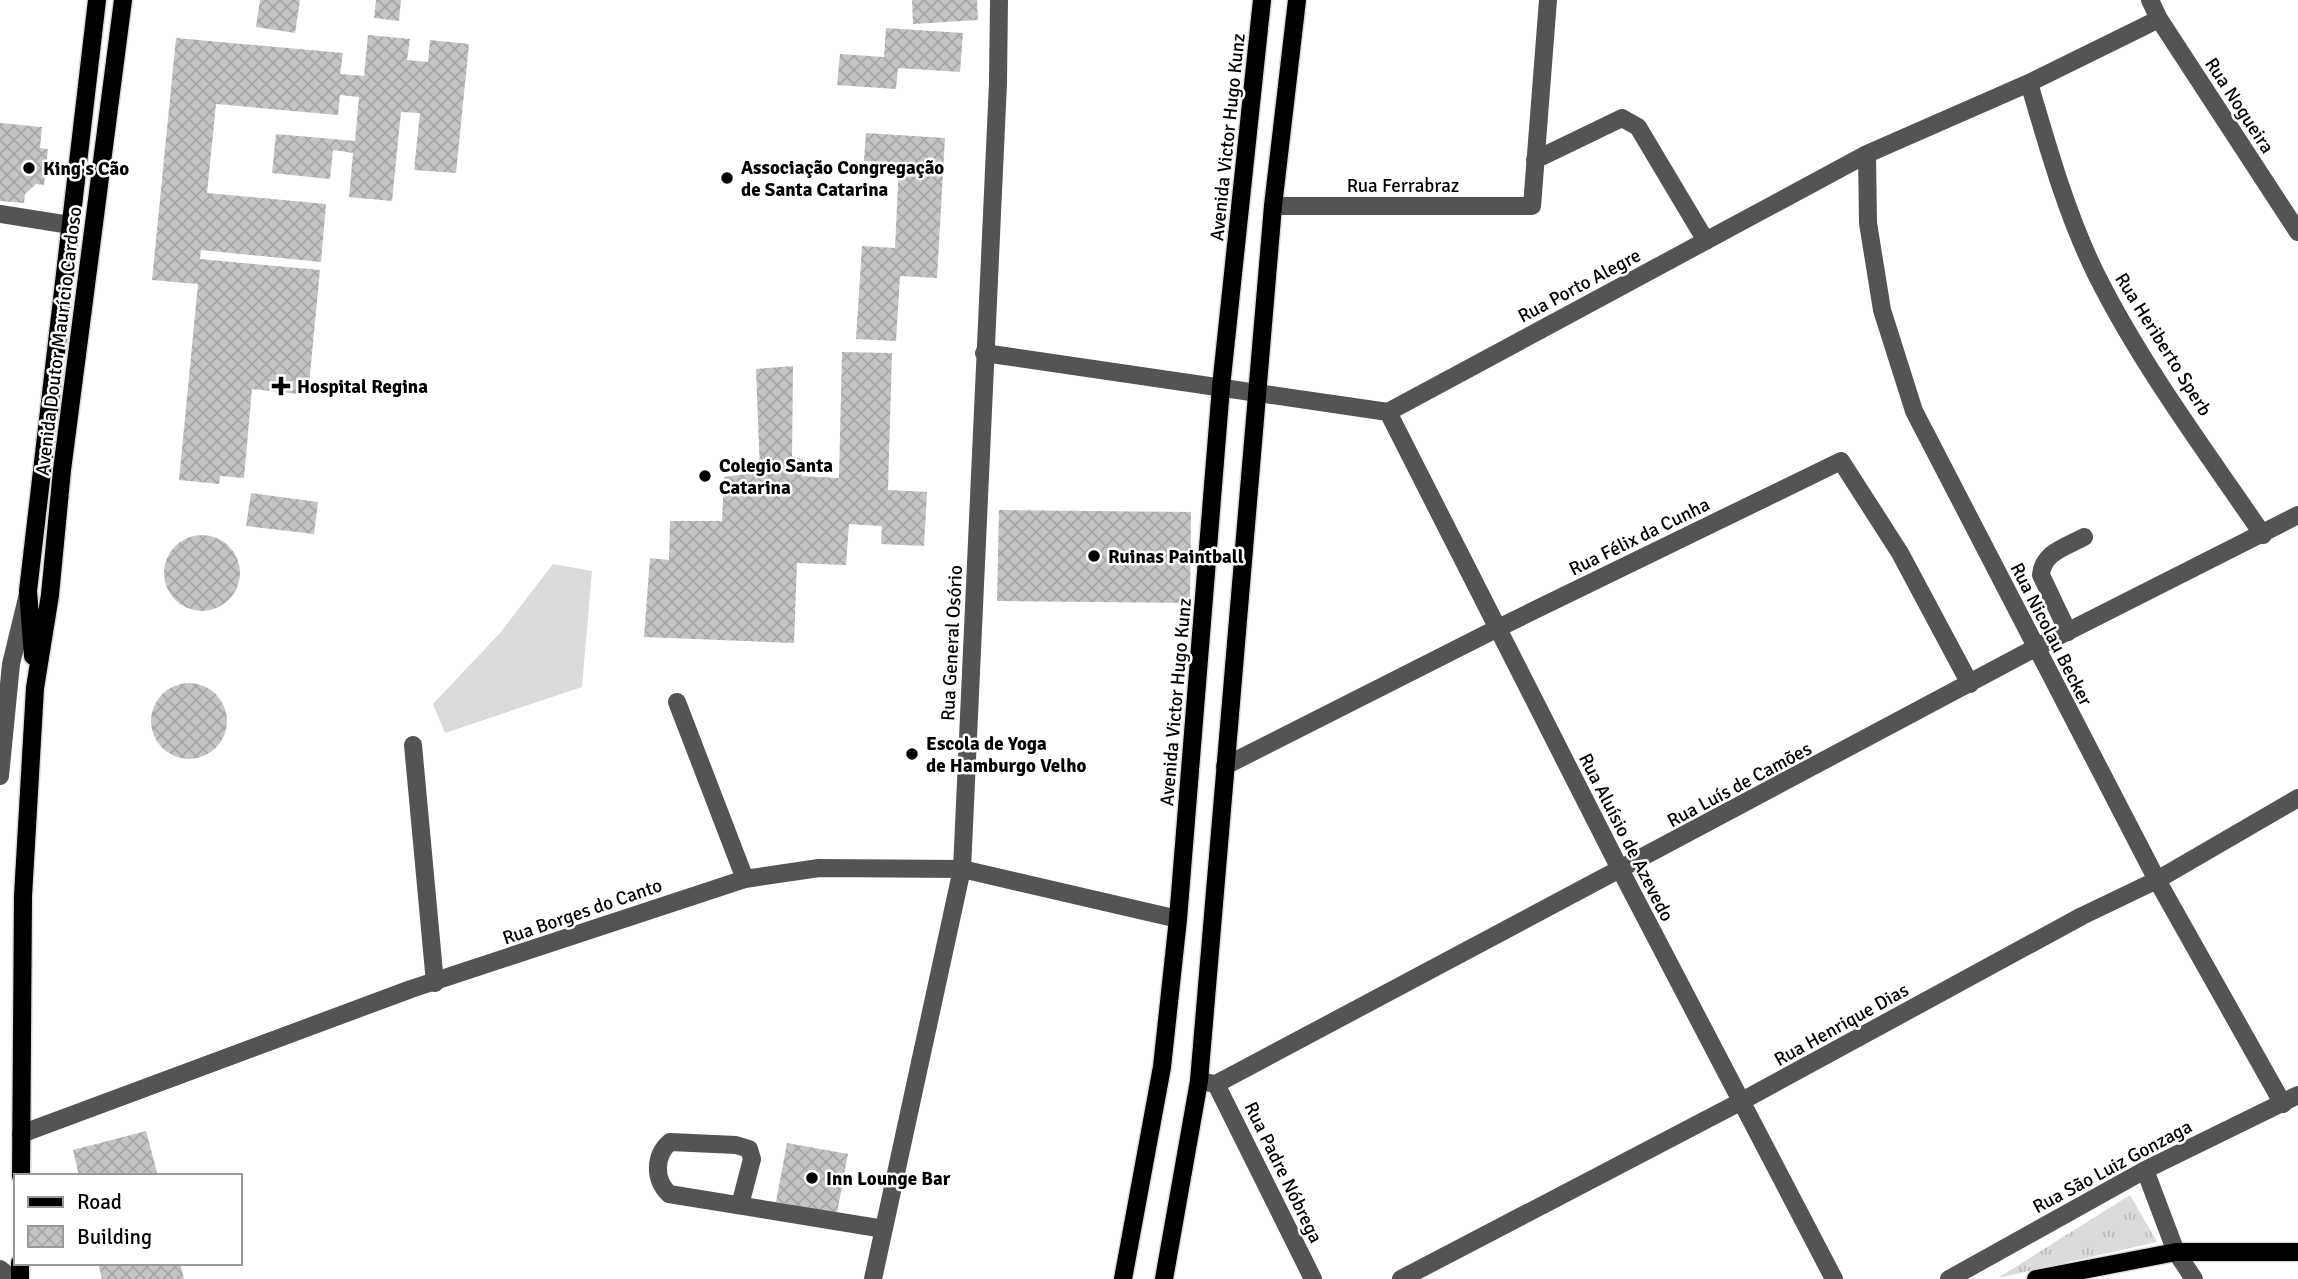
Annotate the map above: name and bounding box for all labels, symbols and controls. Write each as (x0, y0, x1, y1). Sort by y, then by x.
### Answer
street label: Avenida Victor Hugo Kunz (1205, 32, 1251, 242)
street label: Rua Nogueira (2199, 53, 2279, 158)
place label: Associação Congregação de Santa Catarina (741, 156, 944, 202)
place label: King's Cão (43, 157, 129, 181)
marker: King's Cão (21, 160, 37, 176)
marker: Associação Congregação de Santa Catarina (719, 170, 735, 186)
street label: Rua Ferrabraz (1347, 174, 1459, 198)
street label: Avenida Doutor Maurício Cardoso (31, 205, 87, 477)
street label: Rua Porto Alegre (1514, 243, 1645, 328)
street label: Rua Heriberto Sperb (2109, 268, 2217, 421)
place label: Hospital Regina (297, 375, 428, 399)
marker: Hospital Regina (271, 376, 291, 396)
place label: Colegio Santa Catarina (719, 454, 833, 500)
marker: Colegio Santa Catarina (697, 468, 713, 484)
street label: Rua Félix da Cunha (1565, 492, 1714, 581)
place label: Ruinas Paintball (1108, 545, 1244, 569)
marker: Ruinas Paintball (1086, 548, 1102, 564)
street label: Rua Nicolau Becker (2005, 559, 2098, 710)
street label: Rua General Osório (936, 564, 968, 722)
street label: Avenida Victor Hugo Kunz (1155, 597, 1197, 807)
place label: Escola de Yoga de Hamburgo Velho (926, 732, 1087, 778)
street label: Rua Luís de Camões (1663, 737, 1816, 833)
marker: Escola de Yoga de Hamburgo Velho (904, 746, 920, 762)
street label: Rua Aluísio de Azevedo (1573, 749, 1679, 926)
street label: Rua Borges do Canto (499, 873, 665, 951)
street label: Rua Henrique Dias (1770, 978, 1913, 1072)
street label: Rua Padre Nóbrega (1239, 1098, 1328, 1247)
street label: Rua São Luiz Gonzaga (2029, 1115, 2196, 1219)
place label: Inn Lounge Bar (826, 1167, 951, 1191)
marker: Inn Lounge Bar (804, 1170, 820, 1186)
legend (14, 1174, 242, 1265)
text: Road (77, 1189, 122, 1215)
text: Building (77, 1224, 152, 1250)

